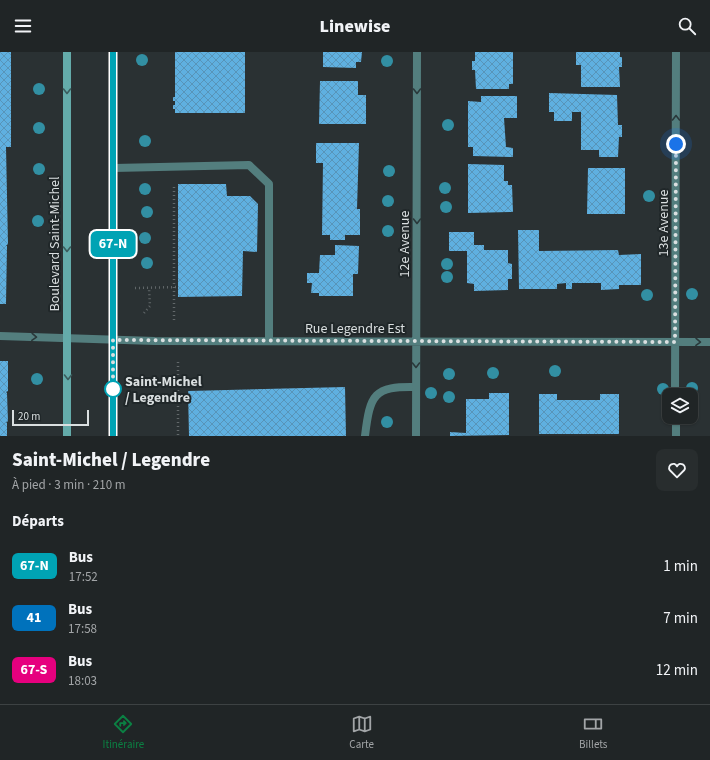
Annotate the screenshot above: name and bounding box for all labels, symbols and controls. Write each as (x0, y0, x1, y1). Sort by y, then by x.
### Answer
text: Linewise (320, 14, 390, 39)
icon: menu (12, 15, 34, 37)
icon: search (676, 15, 698, 37)
one-way arrow (63, 88, 71, 94)
one-way arrow (413, 88, 421, 94)
one-way arrow (672, 115, 680, 121)
your location (666, 134, 686, 154)
street label: Boulevard Saint-Michel (45, 176, 65, 312)
street label: 13e Avenue (654, 190, 674, 256)
street label: 12e Avenue (395, 211, 415, 277)
one-way arrow (413, 218, 421, 224)
line badge: 67-N (85, 231, 141, 257)
text: 67-N (99, 234, 127, 254)
one-way arrow (63, 246, 71, 252)
street label: Rue Legendre Est (305, 319, 405, 339)
one-way arrow (31, 332, 37, 341)
one-way arrow (695, 338, 701, 346)
one-way arrow (412, 362, 420, 368)
place label: Saint-Michel / Legendre (125, 372, 202, 408)
one-way arrow (64, 374, 72, 380)
marker: Saint-Michel / Legendre (104, 380, 122, 398)
map controls (662, 388, 698, 424)
button: layers (662, 388, 698, 424)
scale bar (12, 408, 89, 427)
text: 20 m (18, 409, 40, 424)
text: Saint-Michel / Legendre (12, 447, 210, 474)
button: heart (656, 449, 698, 491)
text: À pied · 3 min · 210 m (12, 476, 126, 494)
text: Départs (12, 511, 64, 532)
text: Bus (69, 547, 93, 568)
text: 67-N (20, 556, 49, 576)
text: 1 min (663, 556, 698, 577)
text: 17:52 (69, 568, 98, 586)
text: Bus (68, 599, 92, 620)
text: 41 (27, 608, 41, 628)
text: 7 min (663, 608, 698, 629)
text: 17:58 (68, 620, 97, 638)
text: Bus (68, 651, 92, 672)
text: 67-S (21, 660, 47, 680)
text: 12 min (656, 660, 698, 681)
text: 18:03 (68, 672, 97, 690)
tab: Itinéraire (103, 713, 144, 752)
tab: Carte (349, 713, 374, 752)
tab: Billets (579, 713, 607, 752)

